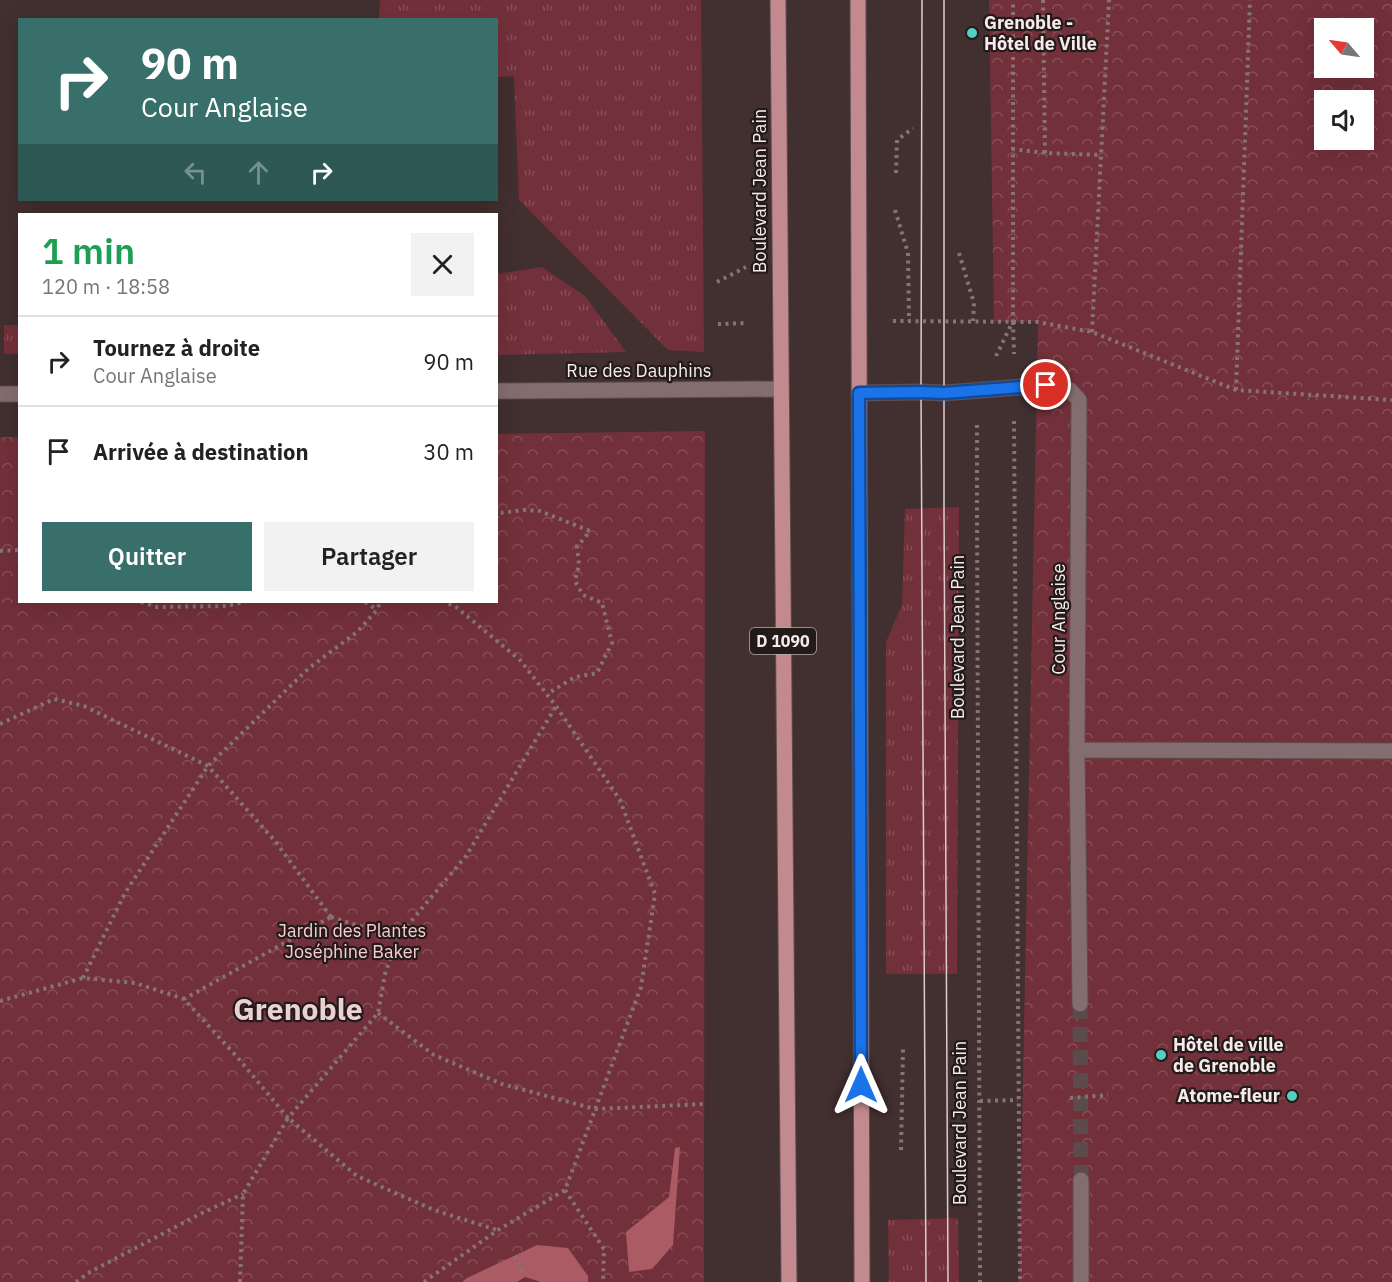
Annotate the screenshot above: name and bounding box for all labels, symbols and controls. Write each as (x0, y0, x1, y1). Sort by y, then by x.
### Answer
place label: Grenoble - Hôtel de Ville (984, 11, 1097, 55)
north arrow (1314, 18, 1374, 78)
map controls (1314, 18, 1374, 150)
marker: Grenoble - Hôtel de Ville (965, 26, 979, 40)
text: 90 m (141, 36, 239, 91)
icon: right (42, 42, 120, 120)
text: Cour Anglaise (141, 89, 308, 124)
button: sound (1314, 90, 1374, 150)
street label: Boulevard Jean Pain (748, 109, 771, 273)
icon: left (179, 156, 212, 189)
icon: ahead (242, 156, 275, 189)
icon: right (305, 156, 338, 189)
text: 1 min (42, 227, 135, 274)
button: close (411, 233, 474, 296)
text: 120 m · 18:58 (42, 273, 170, 300)
text: Tournez à droite (93, 333, 260, 362)
icon: right (42, 345, 75, 378)
text: 90 m (423, 347, 474, 376)
street label: Rue des Dauphins (566, 359, 712, 382)
pin (1020, 359, 1071, 410)
text: Cour Anglaise (93, 362, 217, 389)
icon: arrive (1029, 368, 1062, 401)
icon: arrive (42, 435, 75, 468)
text: Arrivée à destination (93, 437, 309, 466)
text: 30 m (423, 437, 474, 466)
button: Quitter (42, 522, 252, 591)
button: Partager (264, 522, 474, 591)
street label: Boulevard Jean Pain (946, 555, 969, 719)
street label: Cour Anglaise (1047, 563, 1070, 675)
road number: D 1090 (750, 628, 816, 654)
park label: Jardin des Plantes Joséphine Baker (278, 919, 426, 963)
district label: Grenoble (233, 989, 363, 1028)
place label: Hôtel de ville de Grenoble (1173, 1033, 1284, 1077)
street label: Boulevard Jean Pain (948, 1041, 971, 1205)
marker: Hôtel de ville de Grenoble (1154, 1048, 1168, 1062)
position arrow (829, 1053, 893, 1117)
place label: Atome-fleur (1177, 1084, 1280, 1107)
marker: Atome-fleur (1285, 1089, 1299, 1103)

